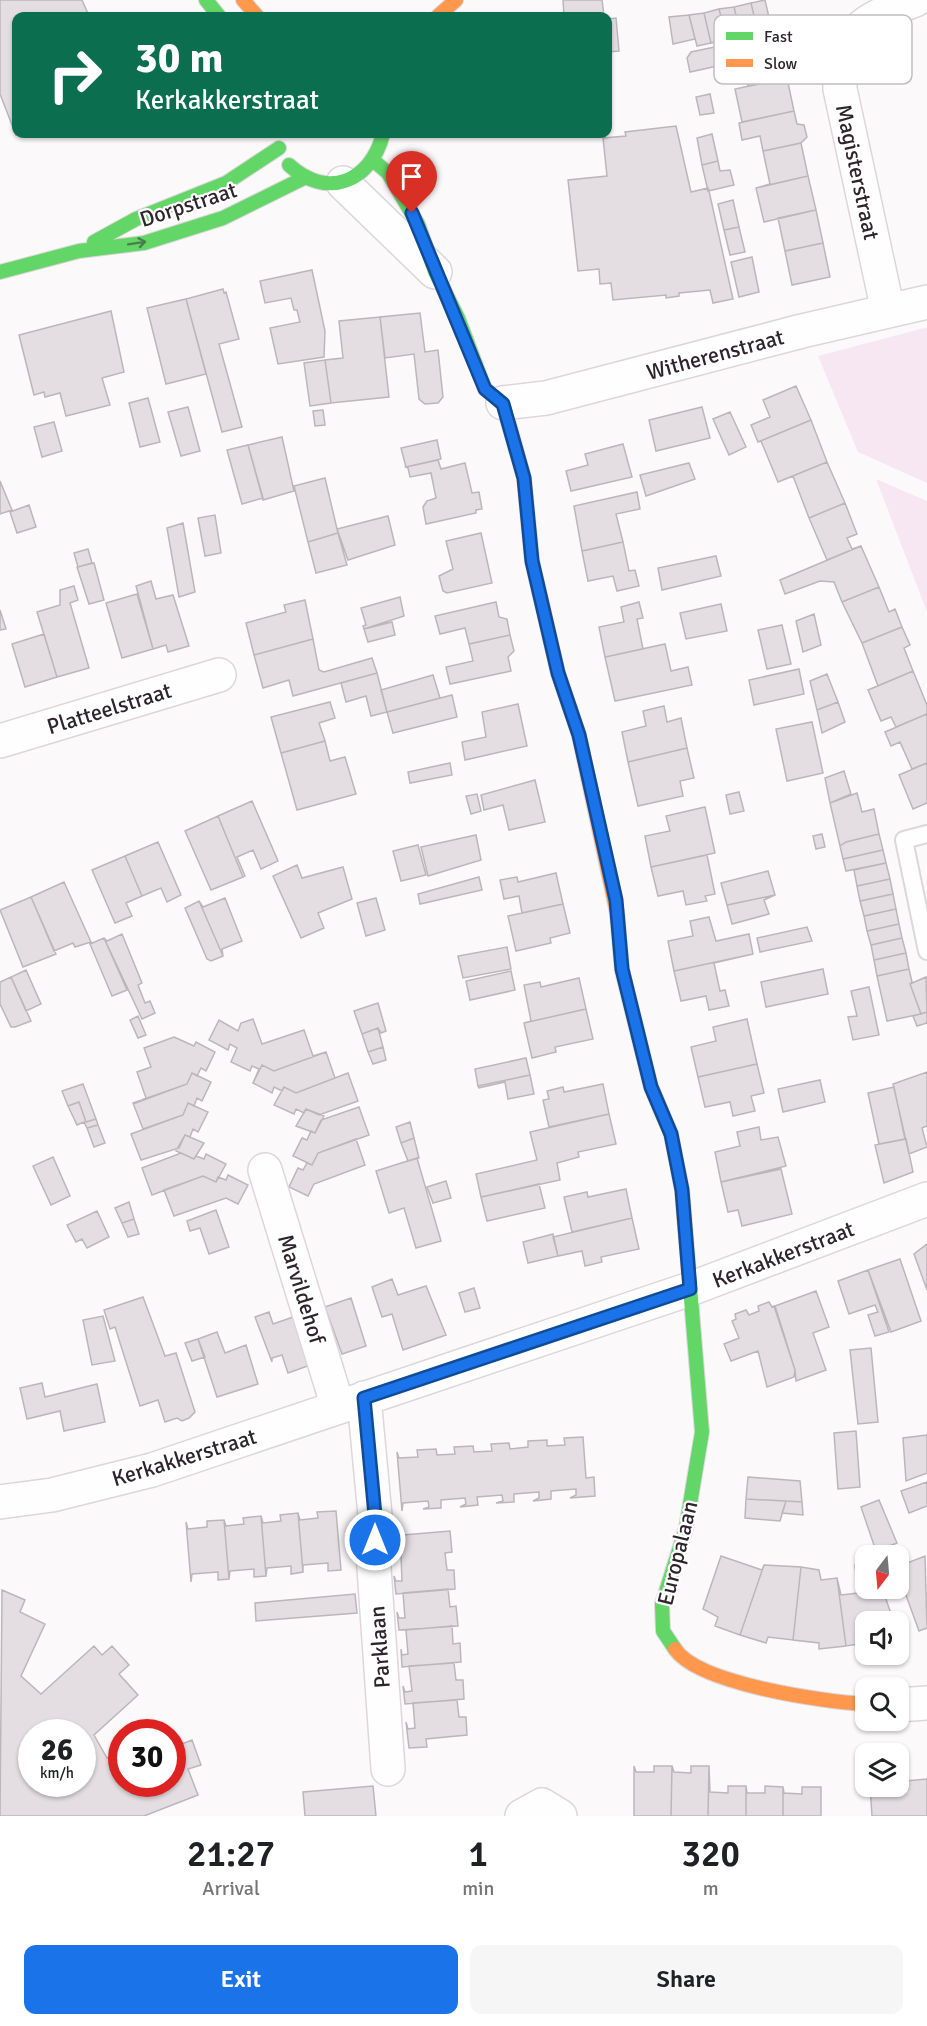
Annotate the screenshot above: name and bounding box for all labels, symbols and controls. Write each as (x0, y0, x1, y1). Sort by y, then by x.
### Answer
legend (714, 15, 912, 84)
text: Fast (764, 27, 793, 47)
text: 30 m (135, 33, 224, 84)
icon: right (36, 36, 114, 114)
text: Slow (764, 54, 798, 74)
text: Kerkakkerstraat (135, 84, 319, 117)
street label: Magisterstraat (830, 102, 885, 242)
pin (386, 151, 437, 213)
icon: arrive (395, 160, 428, 193)
street label: Dorpstraat (136, 176, 240, 233)
one-way arrow (127, 238, 147, 249)
street label: Witherenstraat (644, 323, 787, 386)
street label: Platteelstraat (44, 677, 175, 740)
street label: Kerkakkerstraat (708, 1215, 858, 1294)
street label: Marvildehof (272, 1231, 331, 1349)
street label: Kerkakkerstraat (109, 1423, 260, 1492)
street label: Europalaan (651, 1498, 704, 1608)
position arrow (343, 1508, 407, 1572)
north arrow (855, 1545, 909, 1599)
map controls (855, 1545, 909, 1797)
street label: Parklaan (363, 1605, 396, 1689)
button: sound (855, 1611, 909, 1665)
button: search (855, 1677, 909, 1731)
speed limit sign: 30 (108, 1719, 186, 1797)
text: 26 (41, 1732, 73, 1769)
button: layers (855, 1743, 909, 1797)
text: km/h (40, 1764, 74, 1782)
text: 21:27 (187, 1832, 275, 1877)
text: 1 (469, 1832, 488, 1877)
text: 320 (682, 1832, 740, 1877)
text: Arrival (202, 1876, 260, 1901)
text: min (462, 1876, 494, 1901)
text: m (703, 1876, 719, 1901)
button: Exit (24, 1945, 458, 2014)
button: Share (470, 1945, 903, 2014)

